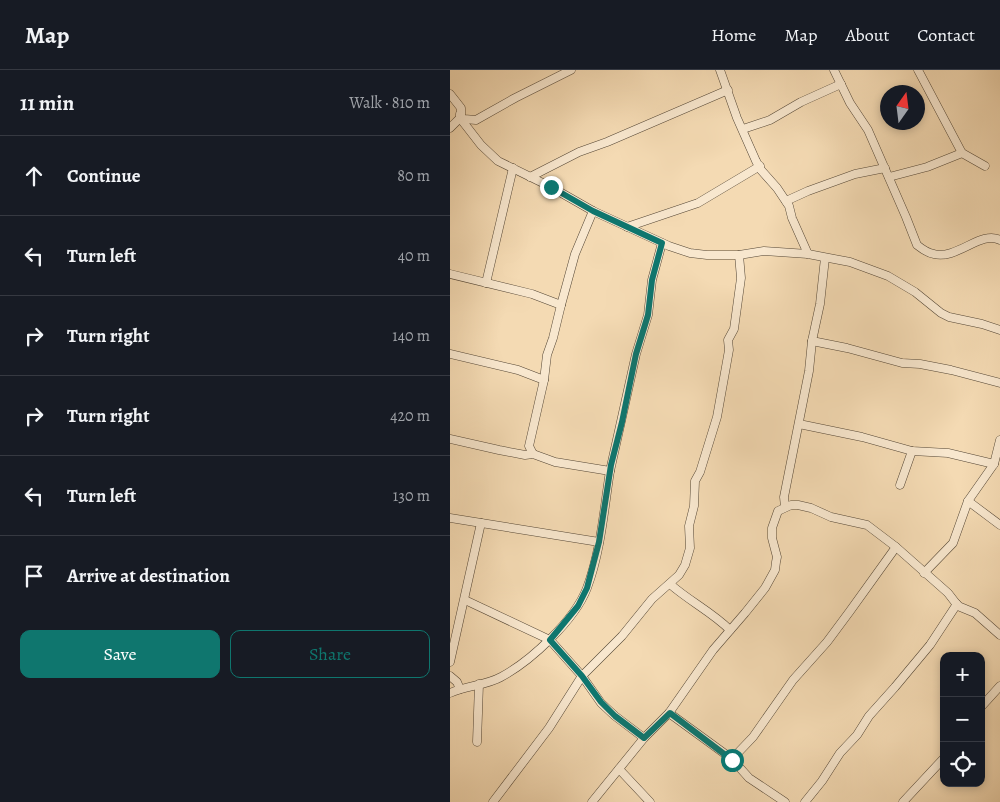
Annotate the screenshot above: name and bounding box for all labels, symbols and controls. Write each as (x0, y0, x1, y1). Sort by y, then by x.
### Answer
text: Map (25, 19, 69, 51)
text: Home (711, 23, 756, 47)
text: Map (784, 23, 817, 47)
text: About (845, 23, 889, 47)
text: Contact (917, 23, 975, 47)
north arrow (880, 85, 925, 130)
text: 11 min (20, 89, 74, 117)
text: Walk · 810 m (349, 92, 430, 114)
icon: ahead (20, 162, 48, 190)
text: Continue (67, 163, 141, 189)
text: 80 m (397, 165, 430, 187)
route end (540, 176, 563, 199)
icon: left (20, 242, 48, 270)
text: Turn left (67, 243, 136, 269)
text: 40 m (398, 245, 430, 267)
icon: right (20, 322, 48, 350)
text: Turn right (67, 323, 149, 349)
text: 140 m (392, 325, 430, 347)
icon: right (20, 402, 48, 430)
text: Turn right (67, 403, 149, 429)
text: 420 m (390, 405, 430, 427)
icon: left (20, 482, 48, 510)
text: Turn left (67, 483, 136, 509)
text: 130 m (393, 485, 430, 507)
icon: arrive (20, 562, 48, 590)
text: Arrive at destination (67, 563, 230, 589)
button: Save (20, 630, 220, 678)
button: Share (230, 630, 430, 678)
map controls (940, 652, 985, 787)
button: + (940, 652, 985, 697)
button: − (940, 697, 985, 742)
button: locate (940, 742, 985, 787)
route start (721, 749, 744, 772)

